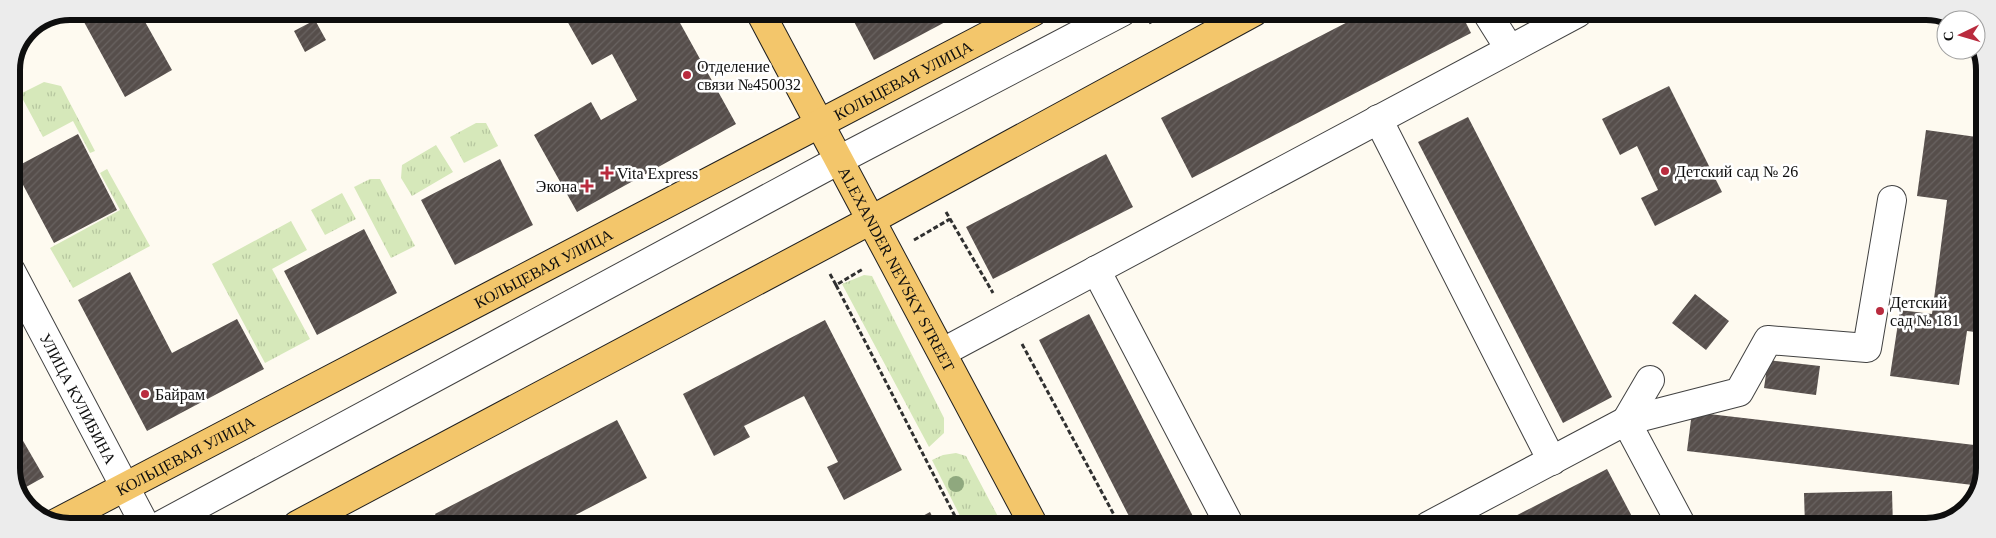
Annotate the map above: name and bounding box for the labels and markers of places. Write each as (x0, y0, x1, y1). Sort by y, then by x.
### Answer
place label: Отделение связи №450032 (697, 58, 801, 93)
marker: Отделение связи №450032 (681, 69, 693, 81)
place label: Детский сад № 26 (1675, 163, 1798, 181)
place label: Vita Express (617, 165, 698, 183)
marker: Детский сад № 26 (1659, 165, 1671, 177)
marker: Vita Express (601, 167, 613, 179)
place label: Экона (536, 178, 577, 195)
marker: Экона (581, 180, 593, 192)
place label: Детский сад № 181 (1890, 294, 1960, 330)
marker: Детский сад № 181 (1874, 305, 1886, 317)
place label: Байрам (155, 386, 205, 404)
marker: Байрам (139, 388, 151, 400)

